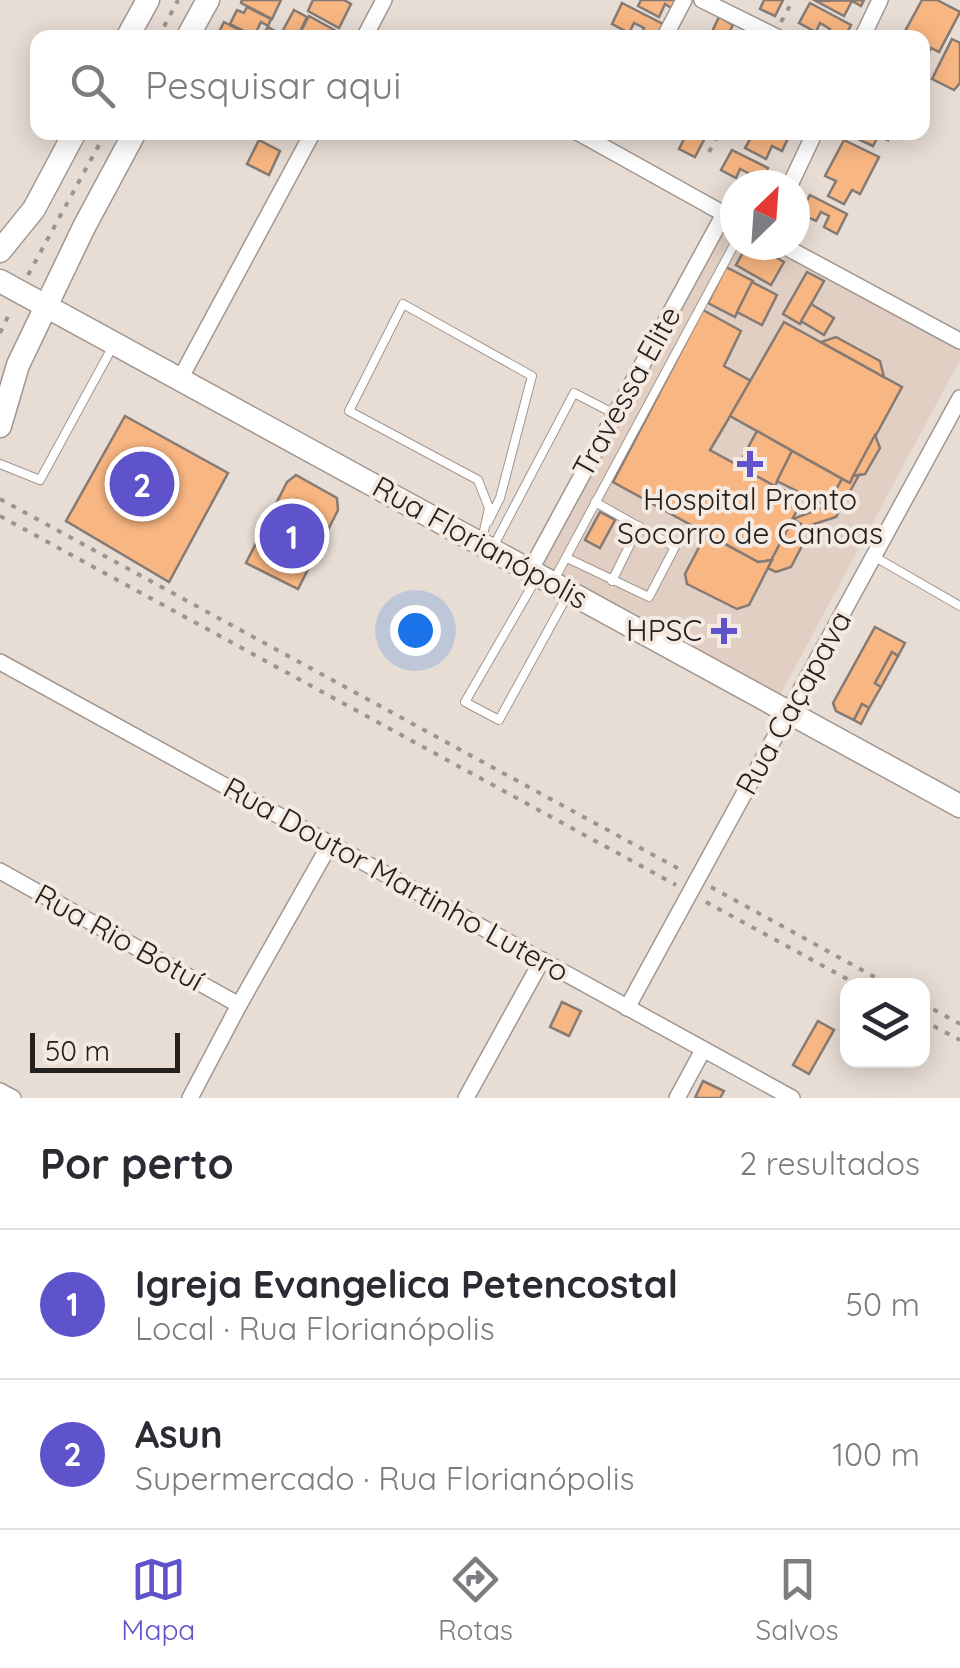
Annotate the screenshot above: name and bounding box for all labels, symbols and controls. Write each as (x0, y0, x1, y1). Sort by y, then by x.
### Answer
search box (30, 30, 930, 140)
icon: search (65, 58, 120, 113)
text: Pesquisar aqui (145, 61, 401, 109)
north arrow (720, 170, 810, 260)
street label: Travessa Elite (563, 299, 689, 484)
pin: 2 (110, 446, 174, 522)
marker: Hospital Pronto Socorro de Canoas (737, 451, 763, 477)
street label: Rua Florianópolis (366, 467, 595, 617)
place label: Hospital Pronto Socorro de Canoas (617, 480, 883, 552)
pin: 1 (260, 498, 324, 574)
street label: Rua Caçapava (727, 604, 859, 801)
your location (390, 605, 441, 656)
place label: HPSC (626, 611, 702, 649)
marker: HPSC (711, 618, 737, 644)
street label: Rua Doutor Martinho Lutero (217, 768, 576, 990)
street label: Rua Rio Botuí (28, 875, 211, 999)
map controls (840, 978, 930, 1068)
button: layers (840, 978, 930, 1068)
scale bar (30, 1028, 180, 1072)
text: 50 m (45, 1033, 110, 1068)
text: Por perto (40, 1137, 234, 1190)
text: 2 resultados (739, 1143, 920, 1183)
text: Igreja Evangelica Petencostal (135, 1260, 678, 1308)
text: 1 (66, 1284, 79, 1324)
text: 50 m (846, 1284, 920, 1324)
text: Local · Rua Florianópolis (135, 1308, 495, 1348)
text: Asun (135, 1410, 223, 1458)
text: 2 (63, 1434, 82, 1474)
text: 100 m (832, 1434, 920, 1474)
text: Supermercado · Rua Florianópolis (135, 1458, 635, 1498)
tab: Mapa (121, 1552, 195, 1647)
tab: Rotas (438, 1552, 513, 1647)
tab: Salvos (756, 1552, 839, 1647)

